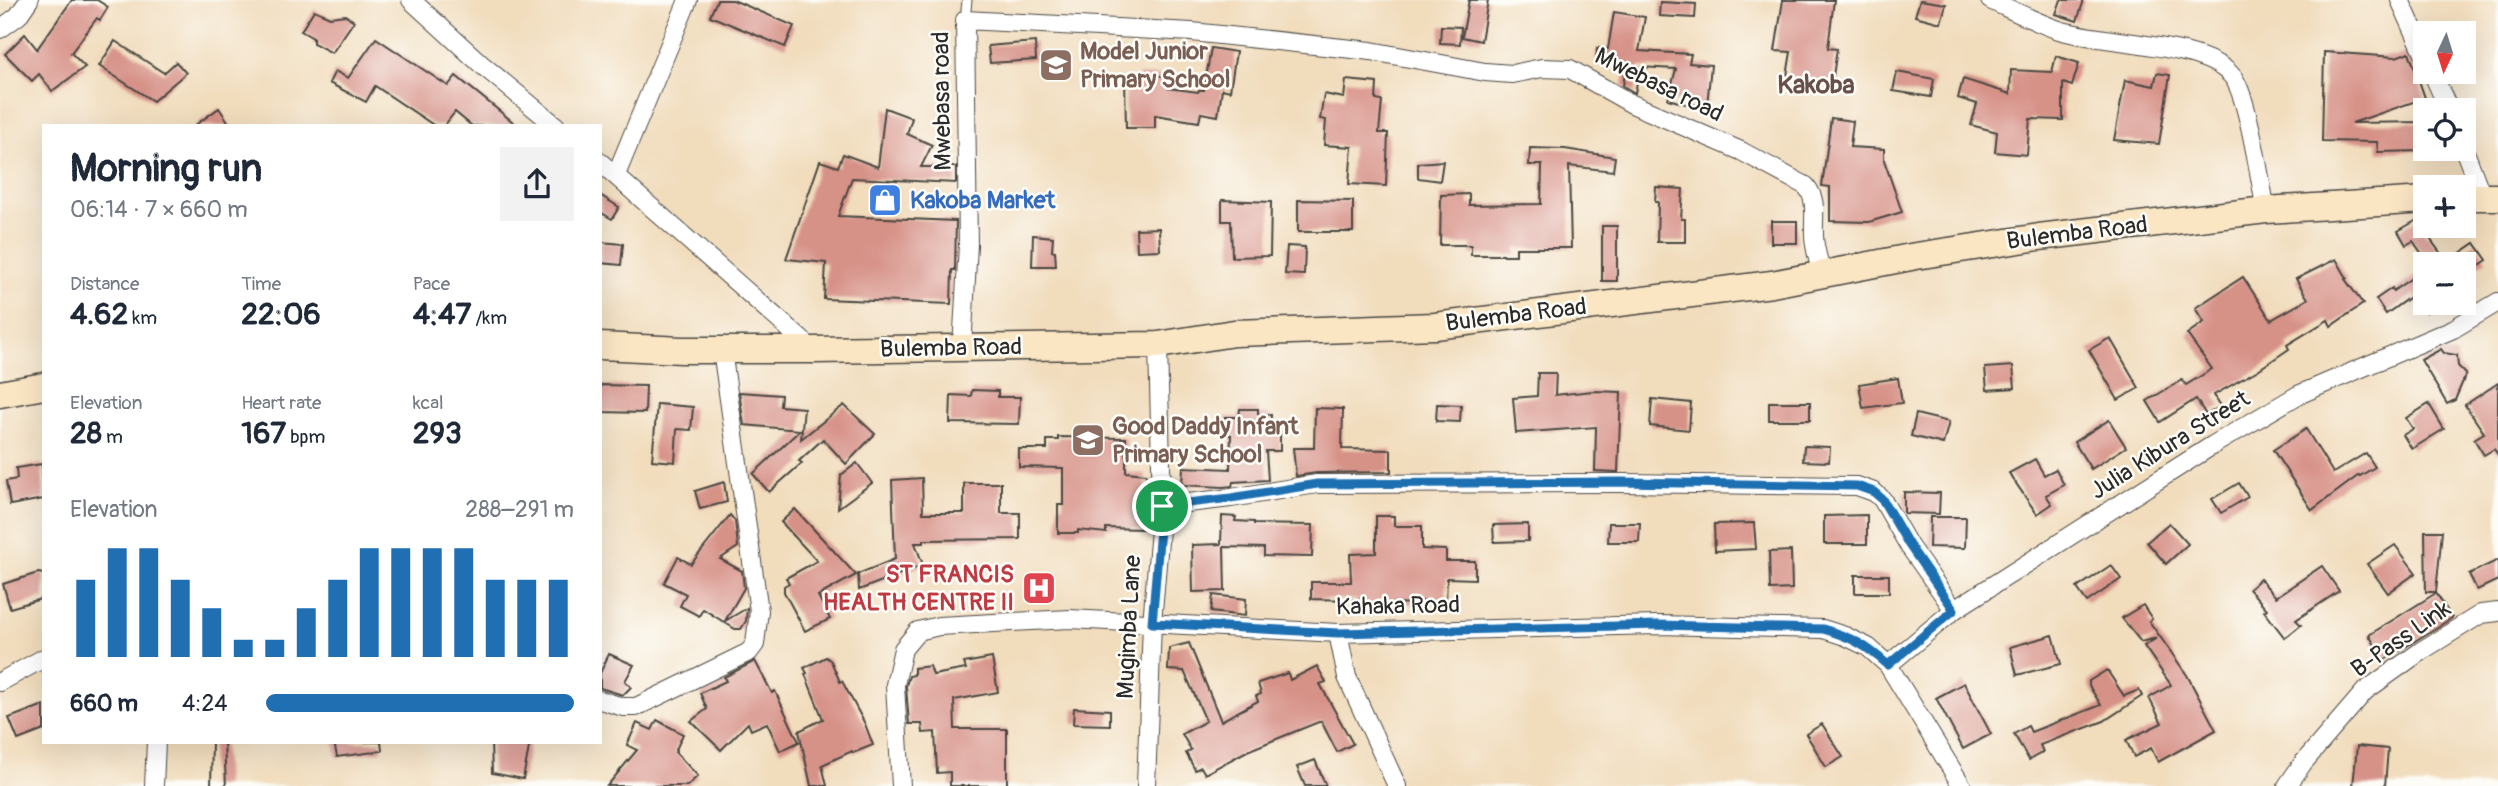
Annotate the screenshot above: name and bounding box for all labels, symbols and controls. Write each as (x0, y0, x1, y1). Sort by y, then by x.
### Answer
north arrow (2413, 21, 2476, 84)
map controls (2413, 21, 2476, 315)
street label: Mwebasa road (926, 31, 958, 171)
place label: Model Junior Primary School (1080, 37, 1230, 94)
street label: Mwebasa road (1590, 41, 1728, 129)
school or university icon: Model Junior Primary School (1037, 46, 1075, 84)
district label: Kakoba (1777, 69, 1855, 101)
button: locate (2413, 98, 2476, 161)
text: Morning run (70, 145, 262, 193)
button: share (500, 147, 574, 221)
button: + (2413, 175, 2476, 238)
shop icon: Kakoba Market (866, 181, 904, 219)
place label: Kakoba Market (910, 186, 1057, 215)
text: 06:14 · 7 × 660 m (70, 195, 248, 224)
street label: Bulemba Road (2005, 210, 2149, 256)
button: − (2413, 252, 2476, 315)
text: Distance (70, 272, 139, 296)
text: Time (241, 272, 281, 296)
text: Pace (413, 272, 450, 296)
street label: Bulemba Road (1444, 292, 1588, 338)
text: 4.62 (70, 296, 128, 333)
text: 22:06 (241, 296, 321, 333)
text: 4:47 (413, 296, 471, 333)
text: km (128, 306, 157, 330)
text: /km (471, 306, 507, 330)
street label: Bulemba Road (880, 332, 1022, 364)
street label: Julia Kibura Street (2085, 384, 2255, 506)
text: Elevation (70, 391, 142, 415)
text: Heart rate (241, 391, 321, 415)
text: kcal (413, 391, 444, 415)
place label: Good Daddy Infant Primary School (1112, 412, 1300, 469)
text: 28 (70, 415, 102, 452)
text: 167 (241, 415, 286, 452)
text: 293 (413, 415, 462, 452)
school or university icon: Good Daddy Infant Primary School (1069, 421, 1107, 459)
text: m (102, 425, 123, 449)
text: bpm (286, 425, 325, 449)
pin (1132, 476, 1192, 536)
icon: arrive (1143, 487, 1181, 525)
text: Elevation (70, 495, 158, 524)
text: 288–291 m (465, 495, 574, 524)
street label: Mugimba Lane (1111, 554, 1147, 700)
place label: ST FRANCIS HEALTH CENTRE II (823, 560, 1014, 617)
hospital icon: ST FRANCIS HEALTH CENTRE II (1020, 569, 1058, 607)
street label: Kahaka Road (1336, 590, 1460, 622)
street label: B-Pass Link (2346, 594, 2456, 684)
text: 660 m (70, 689, 138, 718)
text: 4:24 (182, 689, 228, 718)

